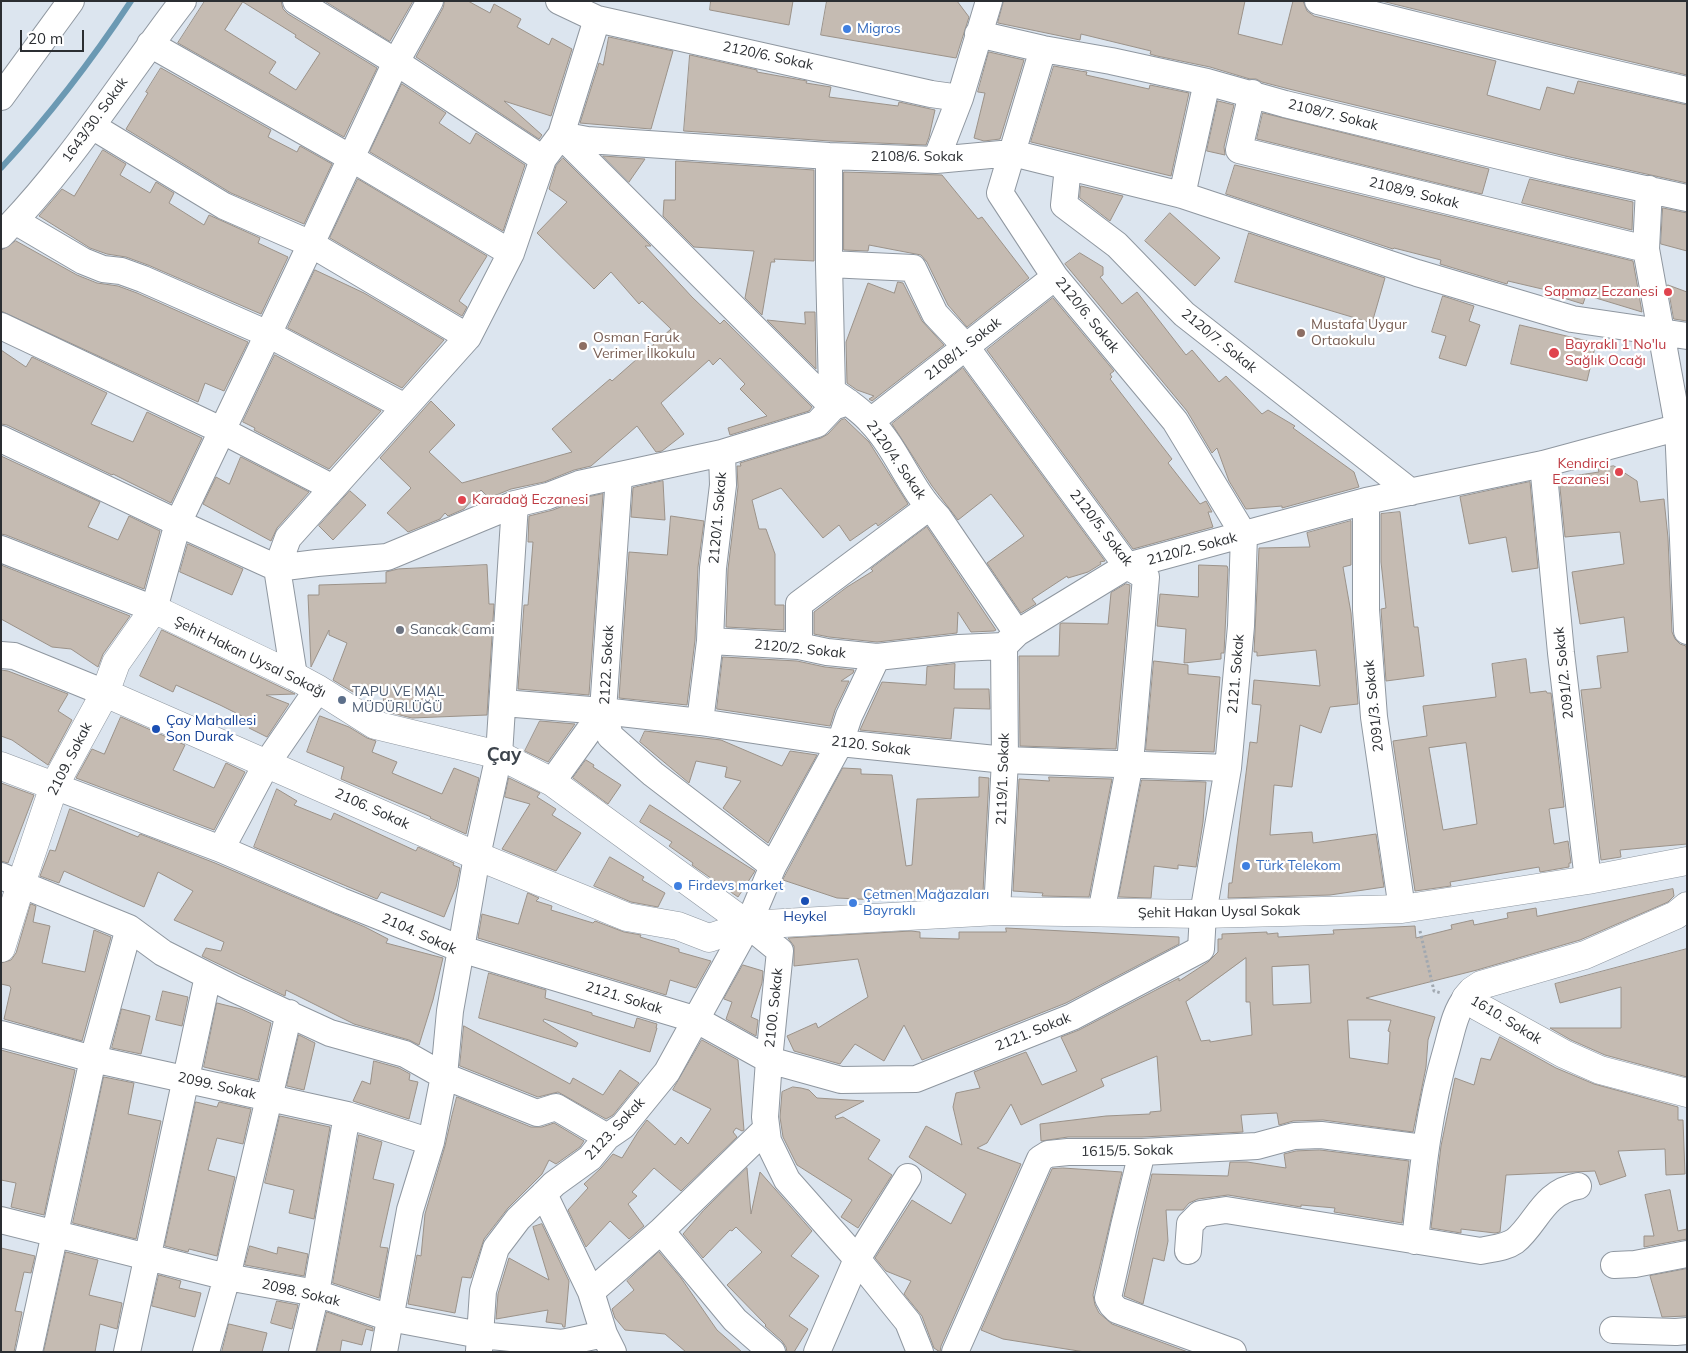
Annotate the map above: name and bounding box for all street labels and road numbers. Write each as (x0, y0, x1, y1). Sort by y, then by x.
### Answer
street label: 2120/6. Sokak (721, 38, 815, 74)
street label: 1643/30. Sokak (59, 74, 131, 166)
street label: 2108/7. Sokak (1286, 96, 1380, 134)
street label: 2108/6. Sokak (871, 149, 963, 165)
street label: 2108/9. Sokak (1367, 174, 1461, 212)
street label: 2120/6. Sokak (1051, 274, 1123, 356)
street label: 2120/7. Sokak (1178, 305, 1260, 377)
street label: 2108/1. Sokak (921, 314, 1005, 384)
street label: 2120/4. Sokak (863, 417, 929, 503)
street label: 2120/1. Sokak (706, 471, 730, 565)
street label: 2120/5. Sokak (1066, 486, 1136, 570)
street label: 2120/2. Sokak (1145, 529, 1239, 569)
street label: Şehit Hakan Uysal Sokağı (171, 613, 329, 701)
street label: 2122. Sokak (597, 625, 617, 705)
street label: 2091/2. Sokak (1551, 626, 1577, 720)
street label: 2121. Sokak (1224, 633, 1248, 715)
street label: 2120/2. Sokak (753, 636, 847, 662)
street label: 2091/3. Sokak (1361, 659, 1387, 753)
street label: 2109. Sokak (44, 720, 96, 798)
street label: 2120. Sokak (830, 733, 912, 759)
street label: 2119/1. Sokak (993, 733, 1013, 825)
street label: 2106. Sokak (332, 785, 412, 833)
street label: Şehit Hakan Uysal Sokak (1138, 902, 1300, 922)
street label: 2104. Sokak (379, 910, 459, 958)
street label: 2100. Sokak (761, 967, 787, 1049)
street label: 2121. Sokak (583, 978, 665, 1018)
street label: 1610. Sokak (1467, 992, 1545, 1048)
street label: 2121. Sokak (993, 1009, 1073, 1055)
street label: 2099. Sokak (176, 1069, 258, 1103)
street label: 2123. Sokak (582, 1094, 648, 1164)
street label: 1615/5. Sokak (1081, 1142, 1173, 1160)
street label: 2098. Sokak (260, 1276, 342, 1310)

